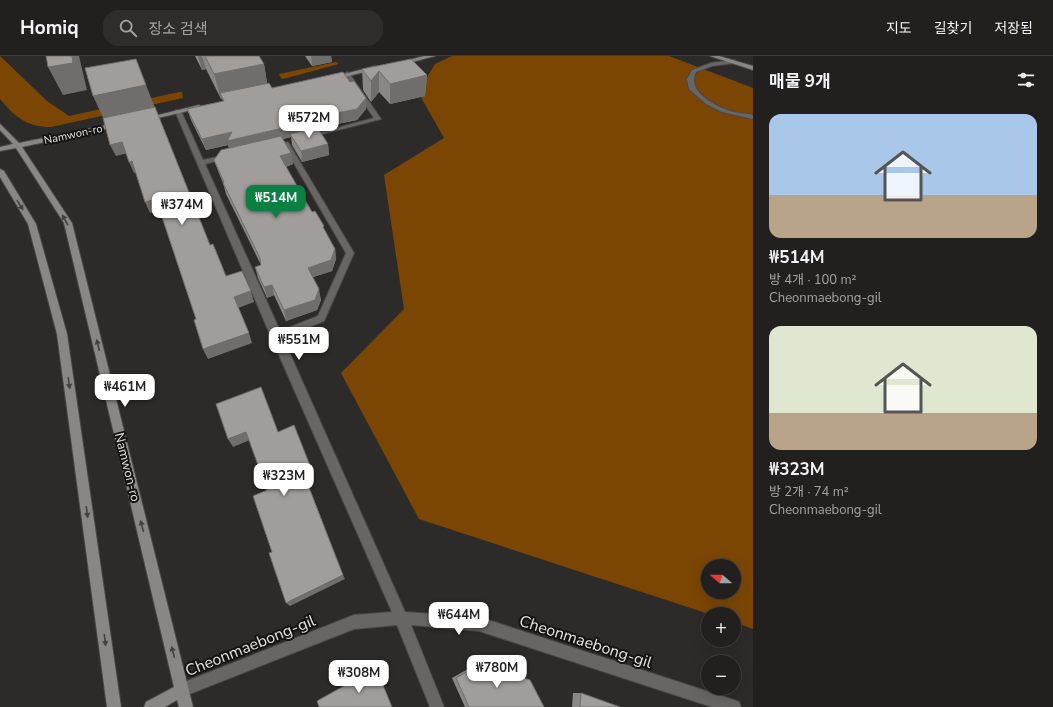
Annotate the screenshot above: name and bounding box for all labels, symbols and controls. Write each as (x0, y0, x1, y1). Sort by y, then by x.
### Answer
search box (103, 10, 383, 46)
text: Homiq (20, 15, 79, 41)
icon: search (117, 17, 139, 39)
text: 장소 검색 (149, 19, 208, 39)
text: 지도 (886, 19, 912, 38)
text: 길찾기 (934, 19, 972, 38)
text: 저장됨 (994, 19, 1033, 38)
icon: filters (1015, 69, 1037, 91)
text: 매물 9개 (769, 70, 831, 93)
pin: ₩572M (281, 105, 337, 139)
text: ₩572M (288, 109, 330, 127)
street label: Namwon-ro (42, 121, 104, 148)
icon: home (867, 140, 939, 212)
pin: ₩514M (248, 185, 304, 219)
text: ₩514M (255, 189, 297, 207)
pin: ₩374M (154, 192, 210, 226)
text: ₩374M (161, 196, 203, 214)
one-way arrow (17, 199, 24, 211)
one-way arrow (62, 214, 69, 226)
text: ₩514M (769, 246, 825, 269)
text: 방 4개 · 100 m² (769, 271, 857, 289)
text: Cheonmaebong-gil (769, 289, 882, 307)
pin: ₩551M (271, 327, 327, 361)
text: ₩551M (278, 331, 320, 349)
one-way arrow (95, 339, 101, 351)
icon: home (867, 352, 939, 424)
pin: ₩461M (97, 374, 153, 408)
one-way arrow (66, 377, 72, 389)
text: ₩461M (104, 378, 146, 396)
street label: Namwon-ro (110, 431, 144, 504)
text: ₩323M (769, 458, 825, 481)
pin: ₩323M (256, 463, 312, 497)
text: ₩323M (263, 467, 305, 485)
text: 방 2개 · 74 m² (769, 483, 849, 501)
text: Cheonmaebong-gil (769, 501, 882, 519)
one-way arrow (84, 506, 90, 518)
one-way arrow (139, 520, 145, 532)
north arrow (701, 559, 741, 599)
map controls (701, 559, 741, 695)
pin: ₩644M (431, 602, 487, 636)
text: ₩644M (438, 606, 480, 624)
button: + (701, 607, 741, 647)
street label: Cheonmaebong-gil (182, 610, 319, 682)
street label: Cheonmaebong-gil (516, 610, 655, 674)
one-way arrow (102, 634, 108, 646)
one-way arrow (170, 646, 176, 658)
pin: ₩780M (469, 655, 525, 689)
button: − (701, 655, 741, 695)
text: ₩780M (476, 659, 518, 677)
pin: ₩308M (331, 660, 387, 694)
text: ₩308M (338, 664, 380, 682)

